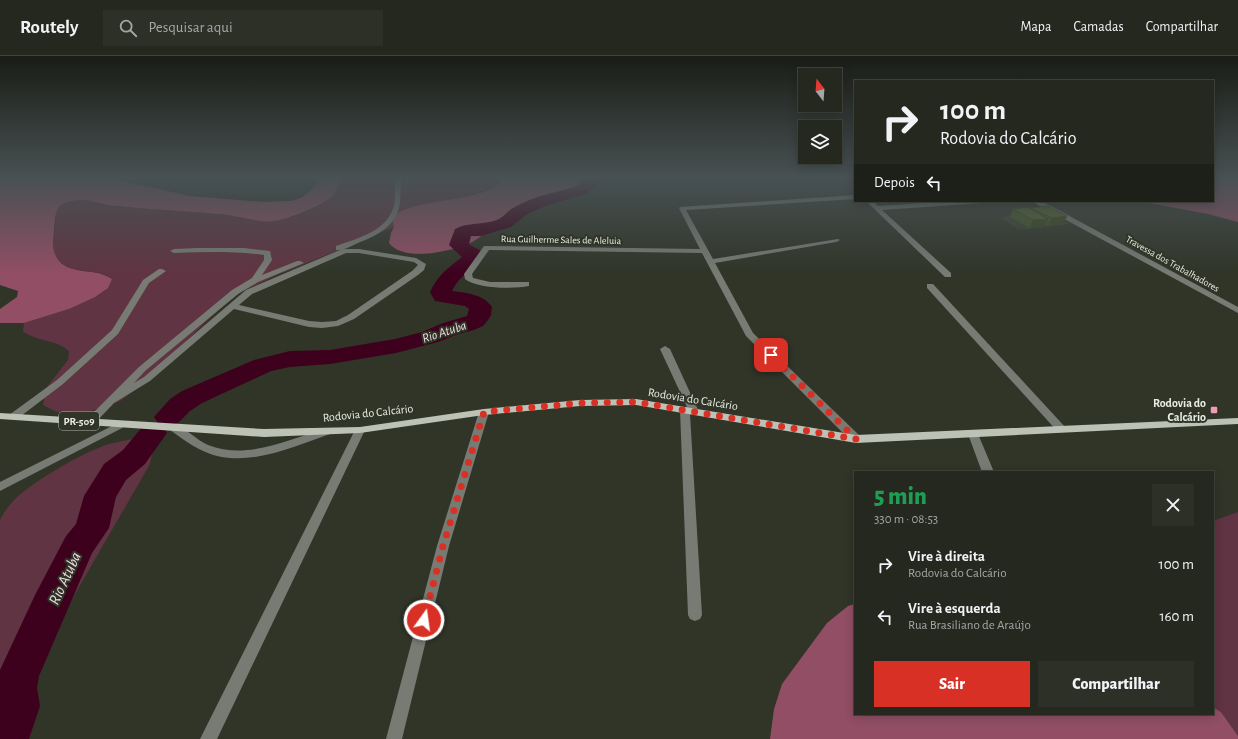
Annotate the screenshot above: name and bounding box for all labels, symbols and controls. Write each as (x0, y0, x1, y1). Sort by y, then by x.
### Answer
search box (103, 10, 383, 46)
icon: search (117, 17, 139, 39)
text: Routely (20, 18, 79, 37)
text: Pesquisar aqui (149, 20, 233, 35)
text: Mapa (1021, 20, 1051, 34)
text: Camadas (1073, 20, 1124, 34)
text: Compartilhar (1146, 20, 1218, 34)
north arrow (798, 68, 842, 112)
map controls (798, 68, 842, 164)
icon: right (874, 96, 926, 148)
text: 100 m (940, 97, 1006, 125)
button: layers (798, 120, 842, 164)
text: Rodovia do Calcário (940, 130, 1077, 148)
icon: left (923, 172, 945, 194)
text: Depois (874, 175, 915, 190)
street label: Rua Guilherme Sales de Aleluia (501, 234, 622, 246)
street label: Travessa dos Trabalhadores (1124, 234, 1221, 294)
water label: Rio Atuba (421, 319, 468, 346)
pin (754, 338, 788, 372)
icon: arrive (760, 344, 782, 366)
street label: Rodovia do Calcário (647, 386, 739, 412)
place label: Rodovia do Calcário (1153, 397, 1206, 423)
street label: Rodovia do Calcário (322, 402, 414, 424)
marker: Rodovia do Calcário (1209, 405, 1219, 415)
road number: PR-509 (59, 412, 99, 430)
button: close (1152, 484, 1194, 526)
text: 5 min (874, 485, 927, 509)
text: 330 m · 08:53 (874, 513, 938, 526)
text: Vire à direita (908, 549, 985, 564)
water label: Rio Atuba (46, 550, 84, 607)
icon: right (874, 554, 896, 576)
text: 100 m (1159, 557, 1194, 572)
text: Rodovia do Calcário (908, 567, 1007, 580)
position arrow (403, 599, 445, 641)
text: Vire à esquerda (908, 601, 1001, 616)
icon: left (874, 606, 896, 628)
text: 160 m (1159, 609, 1194, 624)
text: Rua Brasiliano de Araújo (908, 619, 1031, 632)
button: Sair (874, 661, 1030, 707)
button: Compartilhar (1038, 661, 1194, 707)

